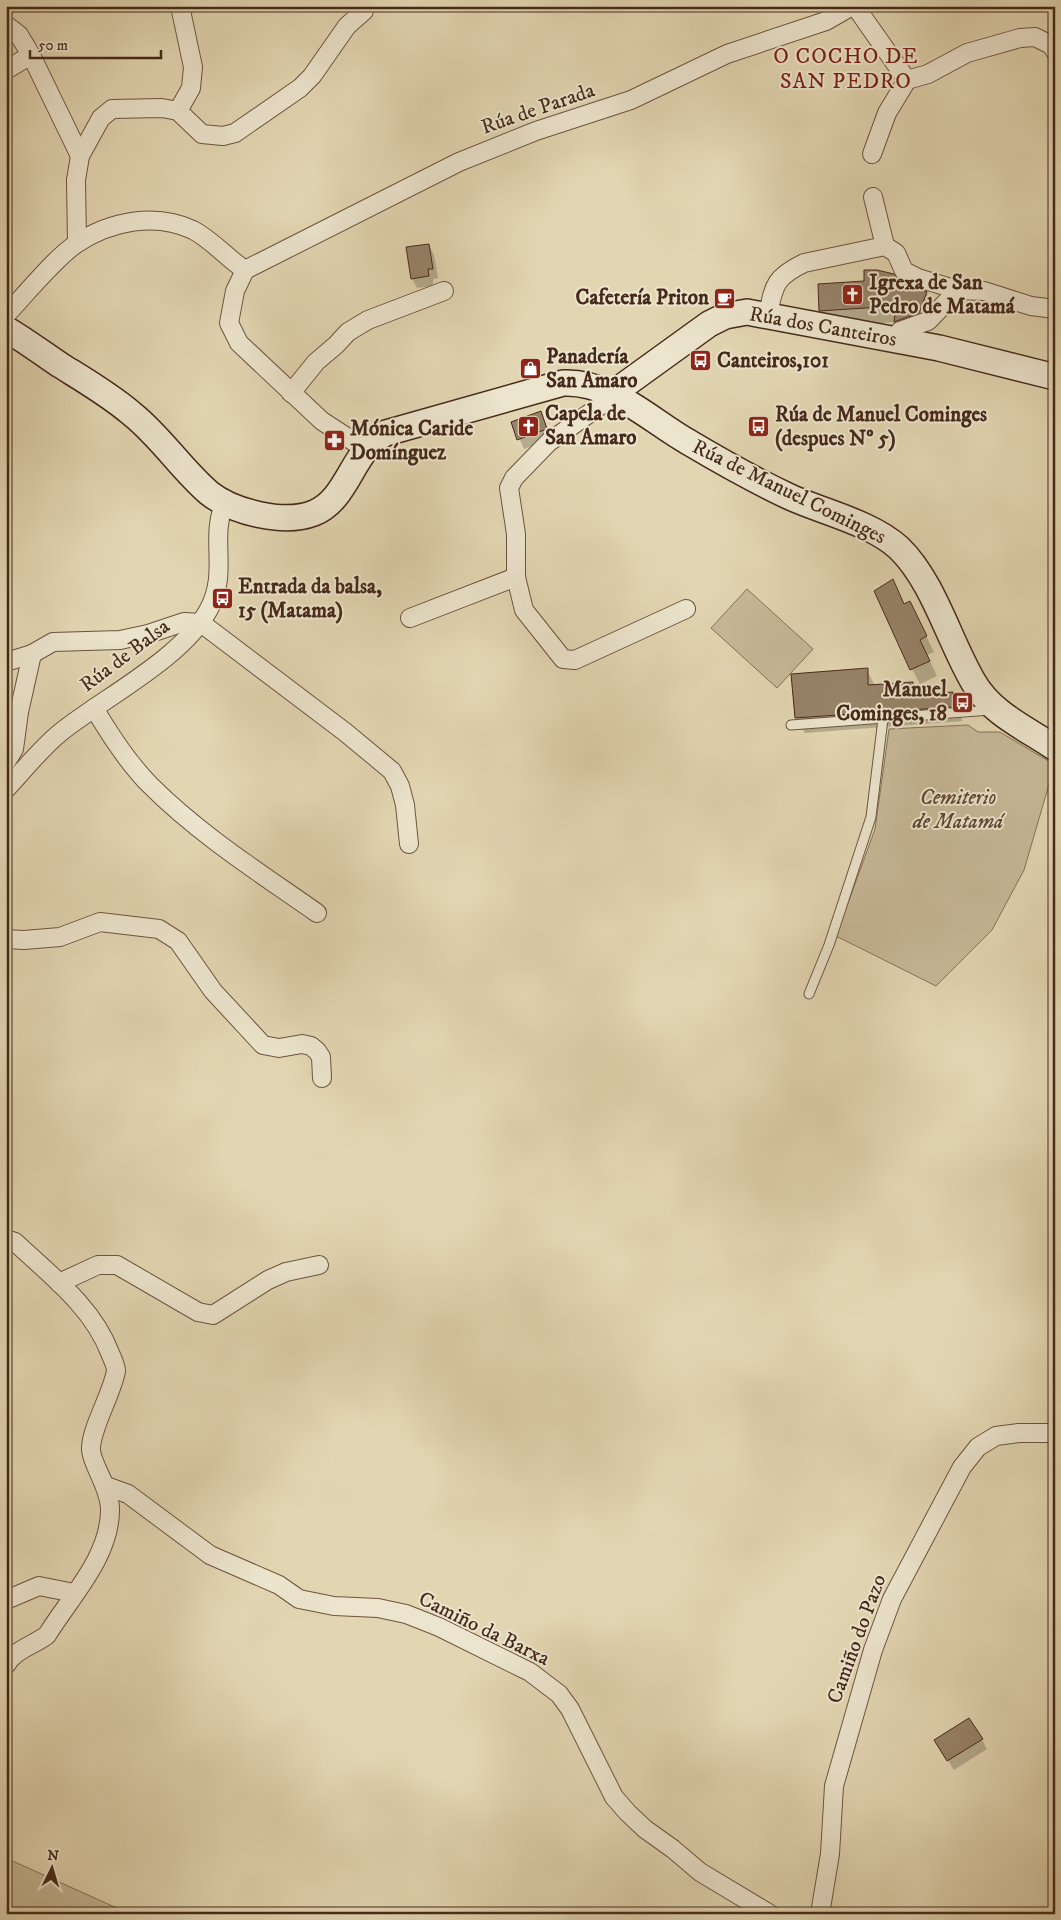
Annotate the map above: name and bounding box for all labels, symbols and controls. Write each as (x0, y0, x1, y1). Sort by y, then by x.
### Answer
scale bar (30, 28, 161, 60)
text: 50 m (38, 36, 68, 55)
district label: O COCHO DE SAN PEDRO (773, 43, 919, 95)
street label: Rúa de Parada (478, 77, 598, 141)
place label: Igrexa de San Pedro de Matamá (869, 270, 1016, 320)
church icon: Igrexa de San Pedro de Matamá (841, 283, 865, 307)
place label: Cafetería Priton (575, 285, 710, 311)
cafe icon: Cafetería Priton (713, 286, 737, 310)
street label: Rúa dos Canteiros (747, 301, 899, 353)
place label: Panadería San Amaro (546, 344, 638, 394)
place label: Canteiros,101 (717, 348, 829, 374)
bus stop icon: Canteiros,101 (689, 349, 713, 373)
shop icon: Panadería San Amaro (518, 357, 542, 381)
place label: Capela de San Amaro (545, 401, 637, 451)
place label: Rúa de Manuel Cominges (despues Nº 5) (775, 402, 987, 452)
church icon: Capela de San Amaro (517, 414, 541, 438)
bus stop icon: Rúa de Manuel Cominges (despues Nº 5) (747, 415, 771, 439)
place label: Mónica Caride Domínguez (350, 416, 474, 466)
pharmacy icon: Mónica Caride Domínguez (322, 429, 346, 453)
street label: Rúa de Manuel Cominges (688, 434, 890, 550)
place label: Entrada da balsa, 15 (Matama) (238, 574, 382, 624)
bus stop icon: Entrada da balsa, 15 (Matama) (210, 587, 234, 611)
street label: Rúa de Balsa (75, 614, 175, 698)
place label: Manuel Cominges, 18 (836, 677, 948, 727)
bus stop icon: Manuel Cominges, 18 (951, 690, 975, 714)
park label: Cemiterio de Matamá (912, 785, 1006, 835)
street label: Camiño do Pazo (822, 1571, 892, 1707)
street label: Camiño da Barxa (414, 1586, 554, 1672)
north arrow (28, 1842, 78, 1892)
text: N (47, 1847, 60, 1866)

